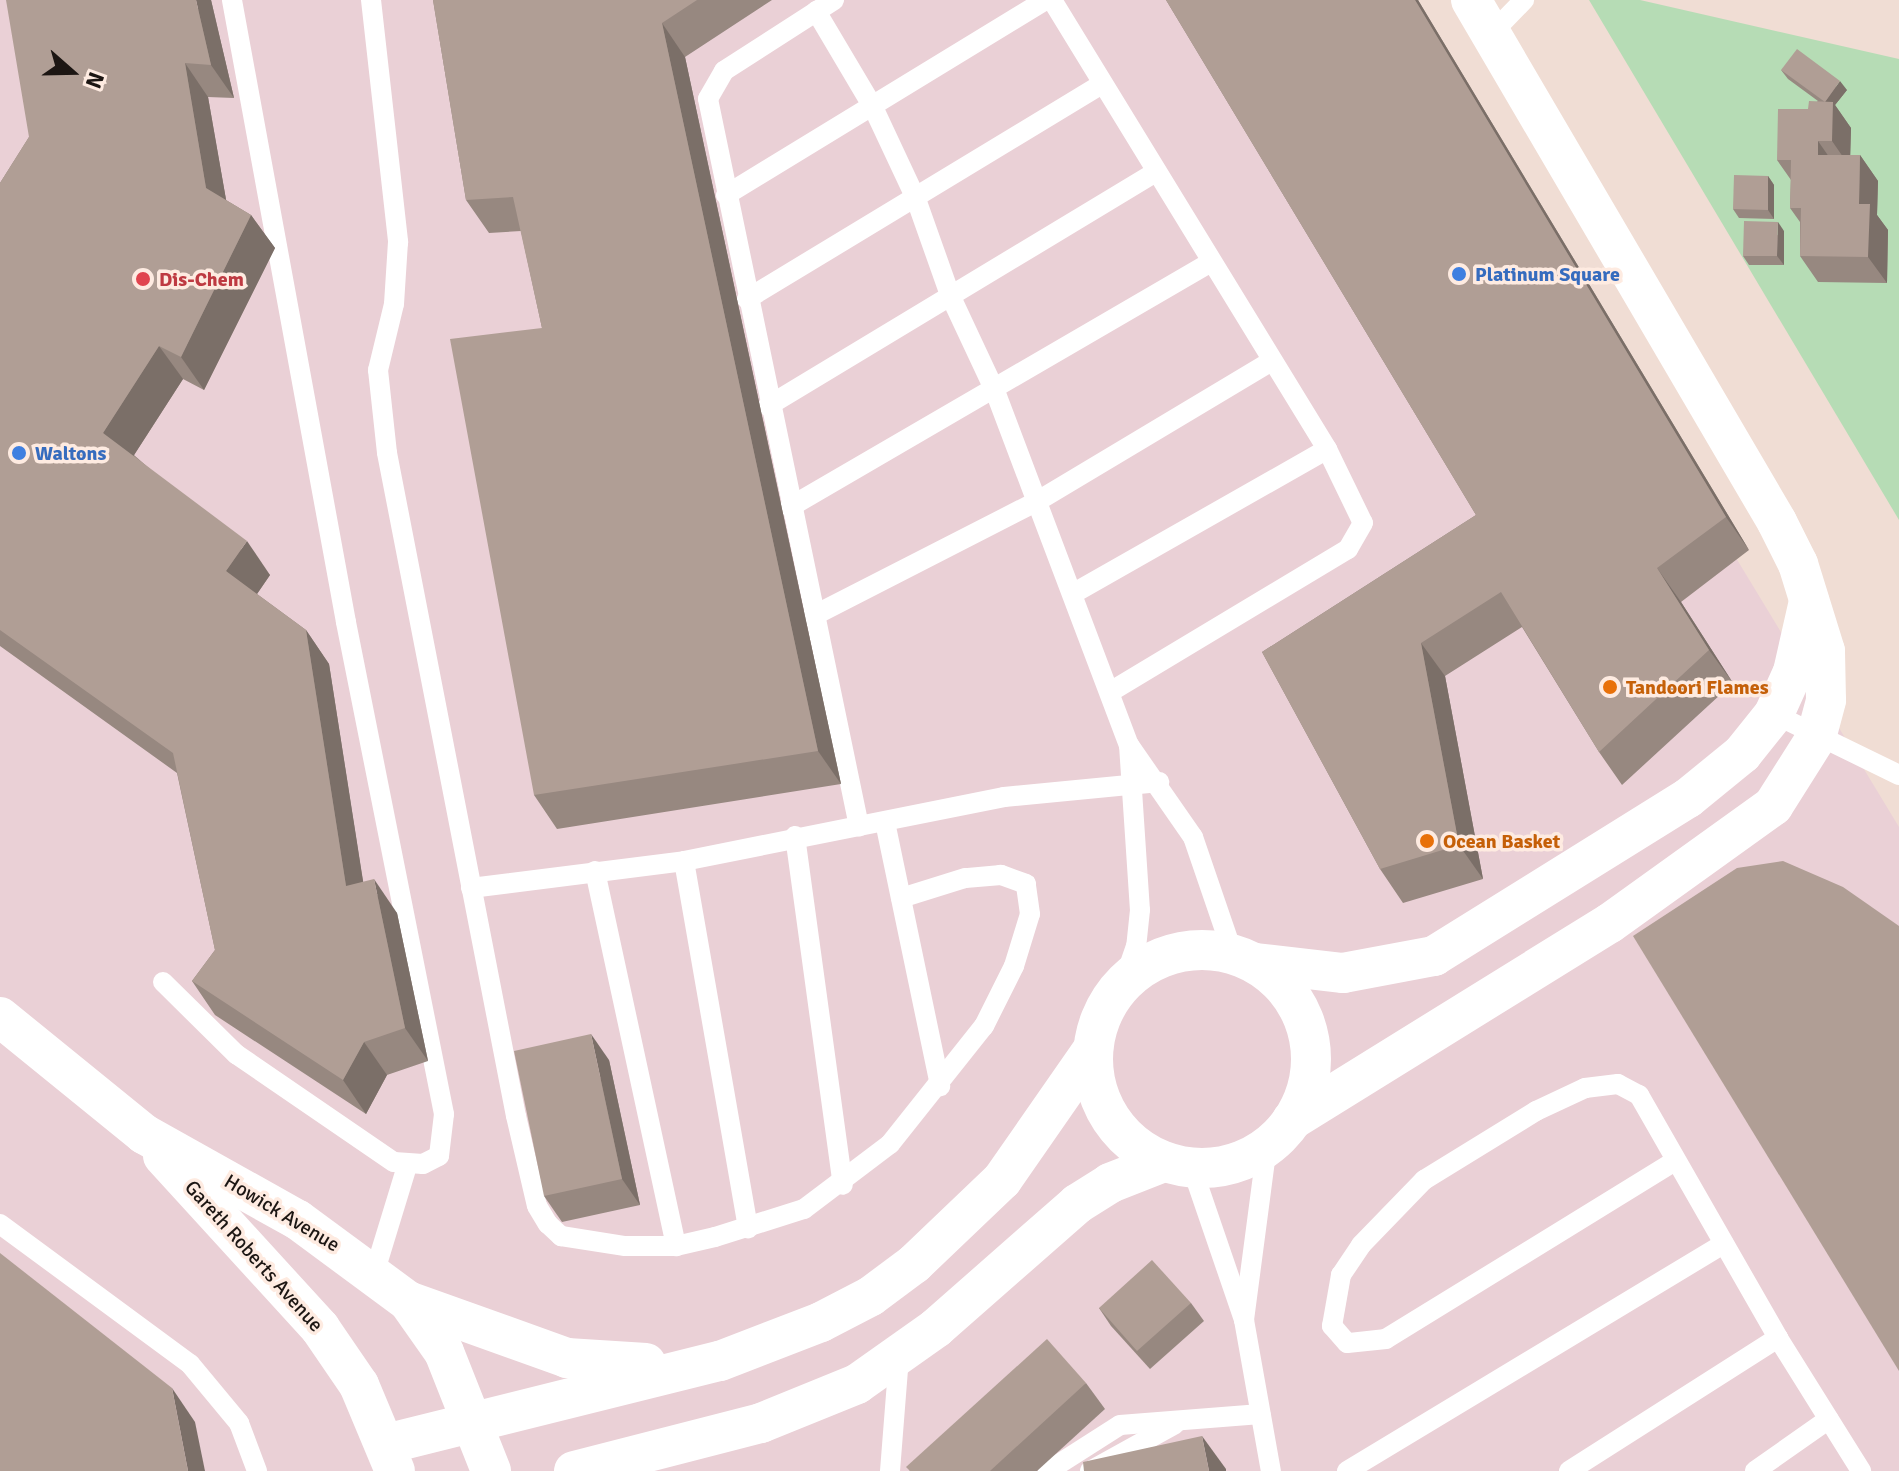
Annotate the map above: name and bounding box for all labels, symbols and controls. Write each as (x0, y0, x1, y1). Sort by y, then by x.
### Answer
north arrow (32, 32, 112, 112)
text: N (80, 69, 110, 92)
place label: Platinum Square (1475, 262, 1620, 286)
marker: Platinum Square (1450, 265, 1468, 283)
place label: Dis-Chem (159, 267, 244, 291)
marker: Dis-Chem (134, 270, 152, 288)
place label: Waltons (35, 441, 106, 465)
marker: Waltons (10, 444, 28, 462)
place label: Tandoori Flames (1626, 675, 1769, 699)
marker: Tandoori Flames (1601, 678, 1619, 696)
place label: Ocean Basket (1443, 829, 1560, 853)
marker: Ocean Basket (1418, 832, 1436, 850)
street label: Howick Avenue (220, 1169, 344, 1257)
street label: Gareth Roberts Avenue (180, 1175, 328, 1337)

